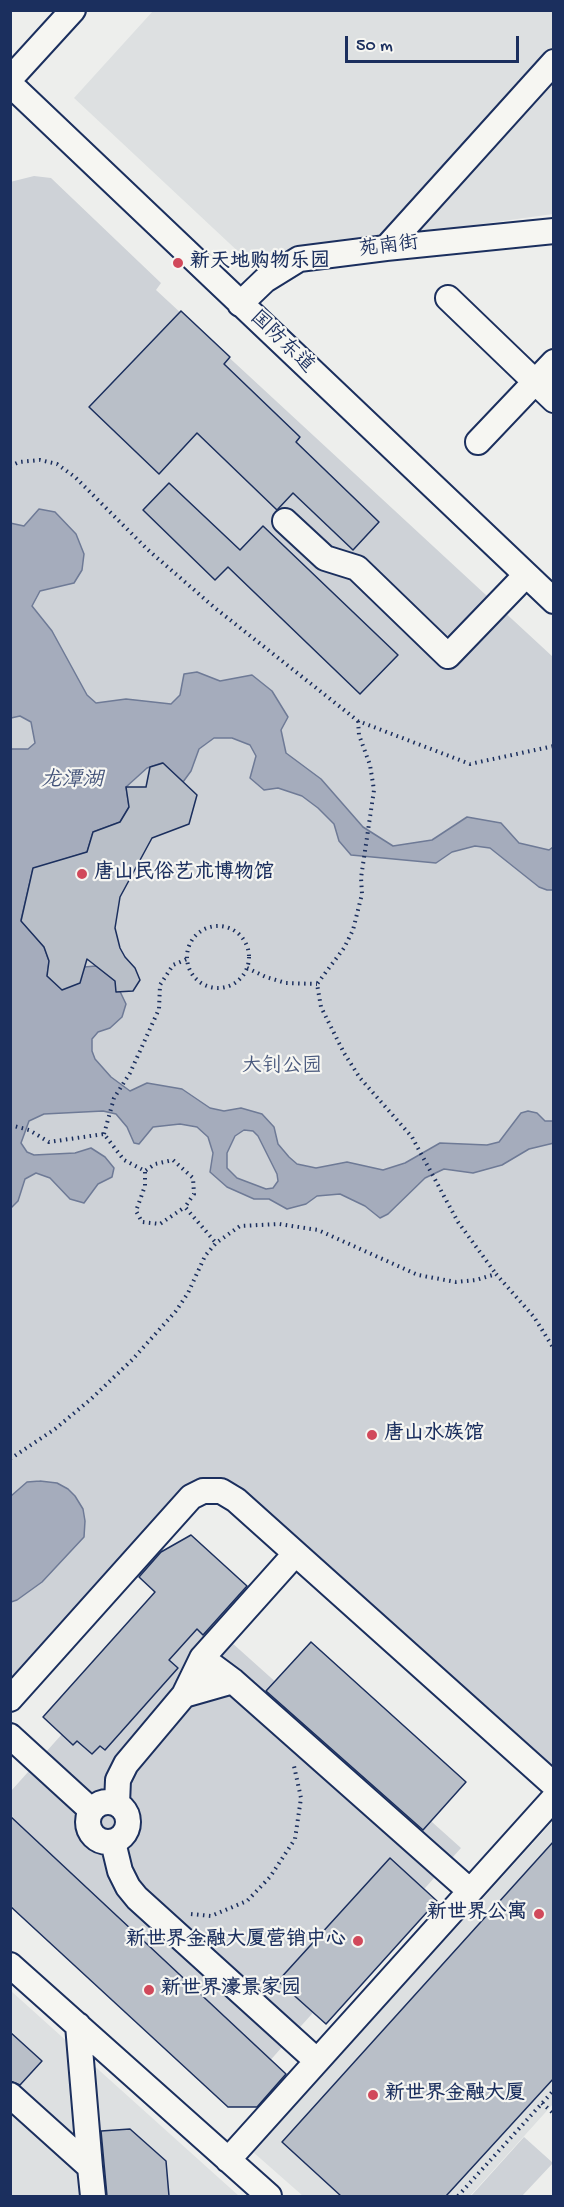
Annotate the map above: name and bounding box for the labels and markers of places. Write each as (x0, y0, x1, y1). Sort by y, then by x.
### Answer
place label: 新天地购物乐园 (190, 251, 330, 275)
marker: 新天地购物乐园 (171, 256, 185, 270)
place label: 唐山民俗艺术博物馆 (94, 862, 274, 886)
marker: 唐山民俗艺术博物馆 (75, 867, 89, 881)
place label: 唐山水族馆 (384, 1423, 484, 1447)
marker: 唐山水族馆 (365, 1428, 379, 1442)
place label: 新世界公寓 (427, 1902, 527, 1926)
marker: 新世界公寓 (532, 1907, 546, 1921)
place label: 新世界金融大厦营销中心 (126, 1929, 346, 1953)
marker: 新世界金融大厦营销中心 (351, 1934, 365, 1948)
place label: 新世界濠景家园 (161, 1978, 301, 2002)
marker: 新世界濠景家园 (142, 1983, 156, 1997)
place label: 新世界金融大厦 (385, 2083, 525, 2107)
marker: 新世界金融大厦 (366, 2088, 380, 2102)

